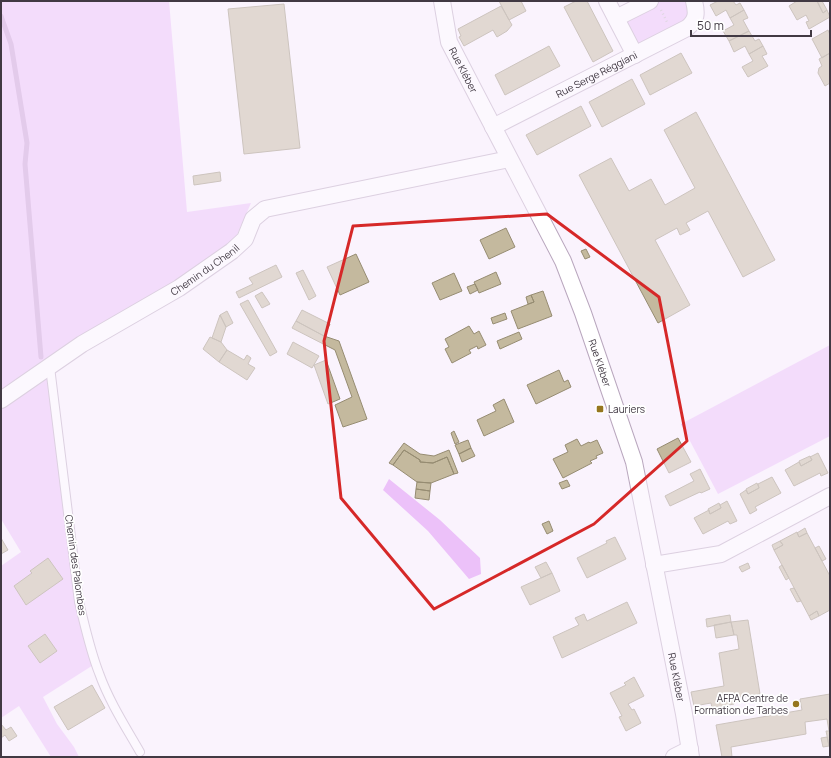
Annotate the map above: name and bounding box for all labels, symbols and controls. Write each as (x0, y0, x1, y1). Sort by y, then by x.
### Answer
scale bar (691, 12, 811, 38)
text: 50 m (697, 17, 724, 34)
street label: Rue Kléber (446, 45, 481, 95)
street label: Rue Serge Réggiani (553, 48, 639, 101)
street label: Chemin du Chenil (168, 241, 242, 299)
street label: Rue Kléber (585, 337, 615, 389)
place label: Lauriers (608, 402, 645, 416)
marker: Lauriers (595, 404, 605, 414)
street label: Chemin des Palombes (62, 514, 90, 616)
street label: Rue Kléber (665, 651, 688, 703)
place label: AFPA Centre de Formation de Tarbes (694, 691, 788, 717)
marker: AFPA Centre de Formation de Tarbes (791, 699, 801, 709)

